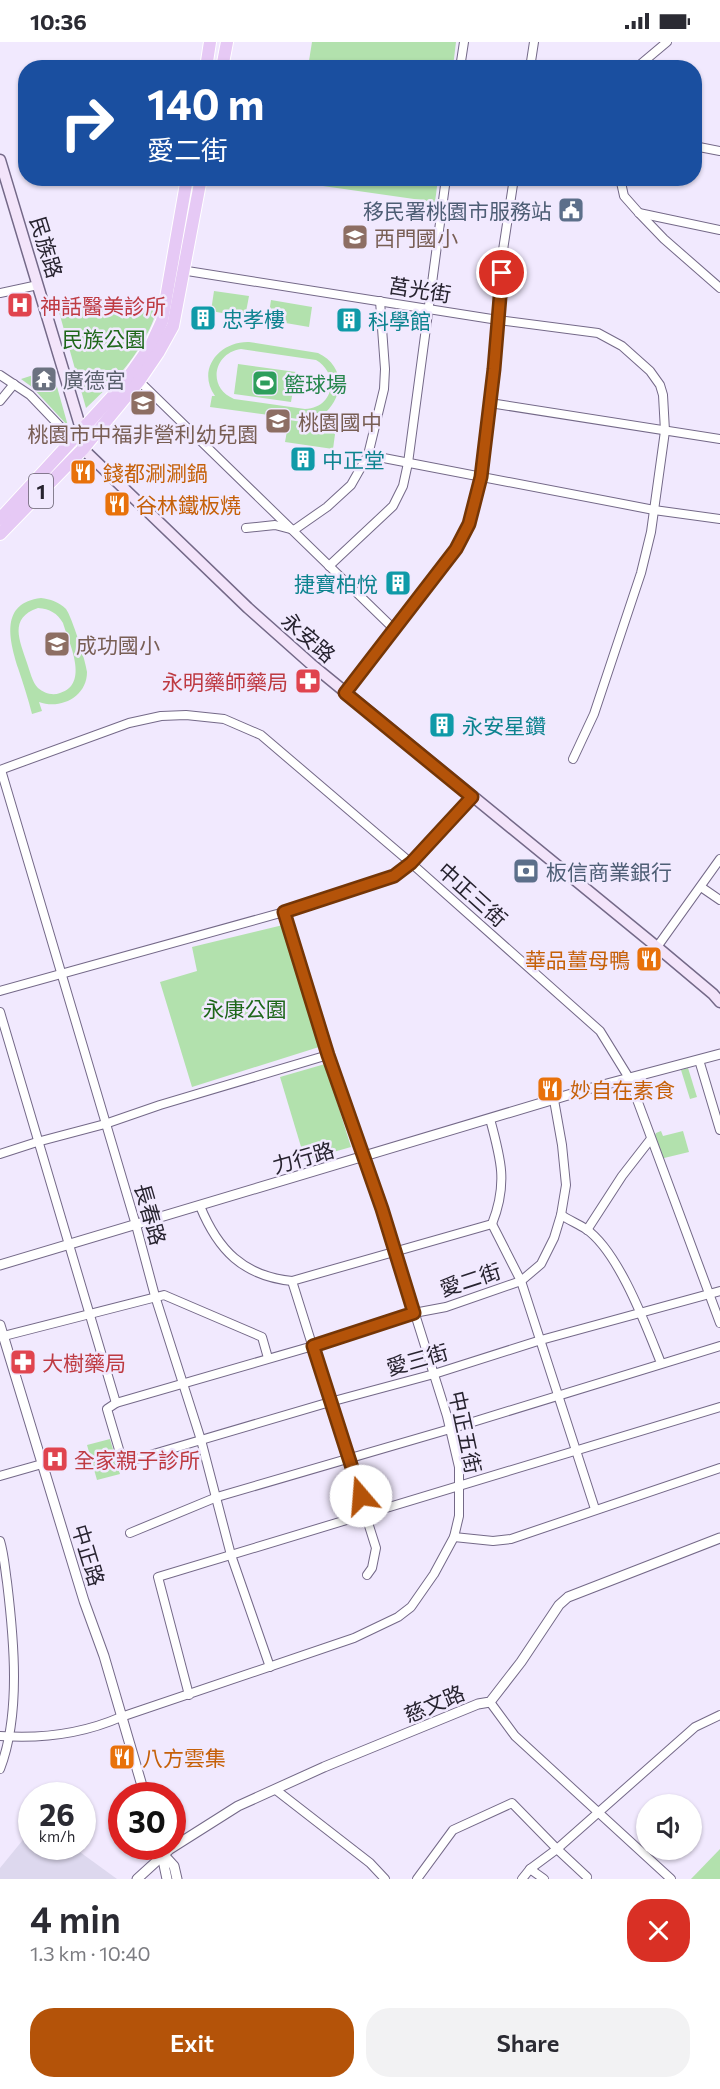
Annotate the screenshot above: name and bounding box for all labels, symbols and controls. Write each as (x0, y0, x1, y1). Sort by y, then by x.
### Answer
text: 10:36 (30, 8, 87, 35)
text: 140 m (147, 77, 264, 129)
icon: right (48, 84, 126, 162)
text: 愛二街 (147, 133, 228, 166)
public building icon: 移民署桃園市服務站 (556, 195, 586, 225)
place label: 移民署桃園市服務站 (363, 198, 552, 223)
street label: 民族路 (26, 213, 68, 281)
school or university icon: 西門國小 (340, 222, 370, 252)
place label: 西門國小 (374, 225, 458, 250)
pin (476, 247, 527, 298)
icon: arrive (485, 256, 518, 289)
street label: 莒光街 (387, 272, 453, 306)
hospital icon: 神話醫美診所 (5, 290, 35, 320)
place label: 神話醫美診所 (40, 293, 166, 318)
building icon: 忠孝樓 (188, 303, 218, 333)
building icon: 科學館 (334, 305, 364, 335)
place label: 忠孝樓 (222, 306, 285, 331)
place label: 科學館 (368, 308, 431, 333)
park label: 民族公園 (62, 326, 146, 351)
temple icon: 廣德宮 (29, 364, 59, 394)
place label: 廣德宮 (63, 367, 126, 392)
sports icon: 籃球場 (250, 368, 280, 398)
place label: 籃球場 (284, 371, 347, 396)
school or university icon: 桃園市中福非營利幼兒園 (128, 388, 158, 418)
school or university icon: 桃園國中 (263, 406, 293, 436)
place label: 桃園國中 (298, 409, 382, 434)
place label: 桃園市中福非營利幼兒園 (28, 421, 259, 446)
building icon: 中正堂 (288, 444, 318, 474)
place label: 中正堂 (322, 447, 385, 472)
restaurant icon: 錢都涮涮鍋 (68, 457, 98, 487)
place label: 錢都涮涮鍋 (103, 460, 208, 485)
road number: 1 (29, 474, 53, 508)
restaurant icon: 谷林鐵板燒 (102, 489, 132, 519)
place label: 谷林鐵板燒 (136, 492, 241, 517)
building icon: 捷寶柏悅 (383, 568, 413, 598)
place label: 捷寶柏悅 (294, 571, 378, 596)
street label: 永安路 (277, 607, 341, 667)
school or university icon: 成功國小 (42, 629, 72, 659)
place label: 成功國小 (76, 632, 160, 657)
pharmacy icon: 永明藥師藥局 (293, 666, 323, 696)
place label: 永明藥師藥局 (162, 669, 288, 694)
building icon: 永安星鑽 (427, 710, 457, 740)
place label: 永安星鑽 (462, 713, 546, 738)
bank icon: 板信商業銀行 (511, 856, 541, 886)
street label: 中正三街 (433, 857, 513, 931)
place label: 板信商業銀行 (546, 859, 672, 884)
restaurant icon: 華品薑母鴨 (634, 944, 664, 974)
place label: 華品薑母鴨 (525, 947, 630, 972)
park label: 永康公園 (203, 996, 287, 1021)
restaurant icon: 妙自在素食 (535, 1074, 565, 1104)
place label: 妙自在素食 (570, 1077, 675, 1102)
street label: 力行路 (269, 1136, 337, 1178)
street label: 長春路 (130, 1180, 172, 1248)
street label: 愛二街 (436, 1257, 504, 1301)
street label: 愛三街 (383, 1338, 451, 1380)
pharmacy icon: 大樹藥局 (8, 1347, 38, 1377)
place label: 大樹藥局 (42, 1350, 126, 1375)
street label: 中正五街 (445, 1388, 487, 1476)
hospital icon: 全家親子診所 (40, 1444, 70, 1474)
place label: 全家親子診所 (74, 1447, 200, 1472)
position arrow (329, 1464, 393, 1528)
street label: 中正路 (68, 1521, 110, 1589)
street label: 慈文路 (400, 1679, 468, 1727)
restaurant icon: 八方雲集 (107, 1742, 137, 1772)
place label: 八方雲集 (142, 1745, 226, 1770)
speed limit sign: 30 (108, 1782, 186, 1860)
map controls (636, 1794, 702, 1860)
button: sound (636, 1794, 702, 1860)
text: 26 (39, 1795, 75, 1832)
text: km/h (39, 1827, 75, 1845)
text: 4 min (30, 1896, 121, 1940)
button: close (627, 1899, 690, 1962)
text: 1.3 km · 10:40 (30, 1941, 151, 1965)
button: Exit (30, 2008, 354, 2077)
button: Share (366, 2008, 690, 2077)

